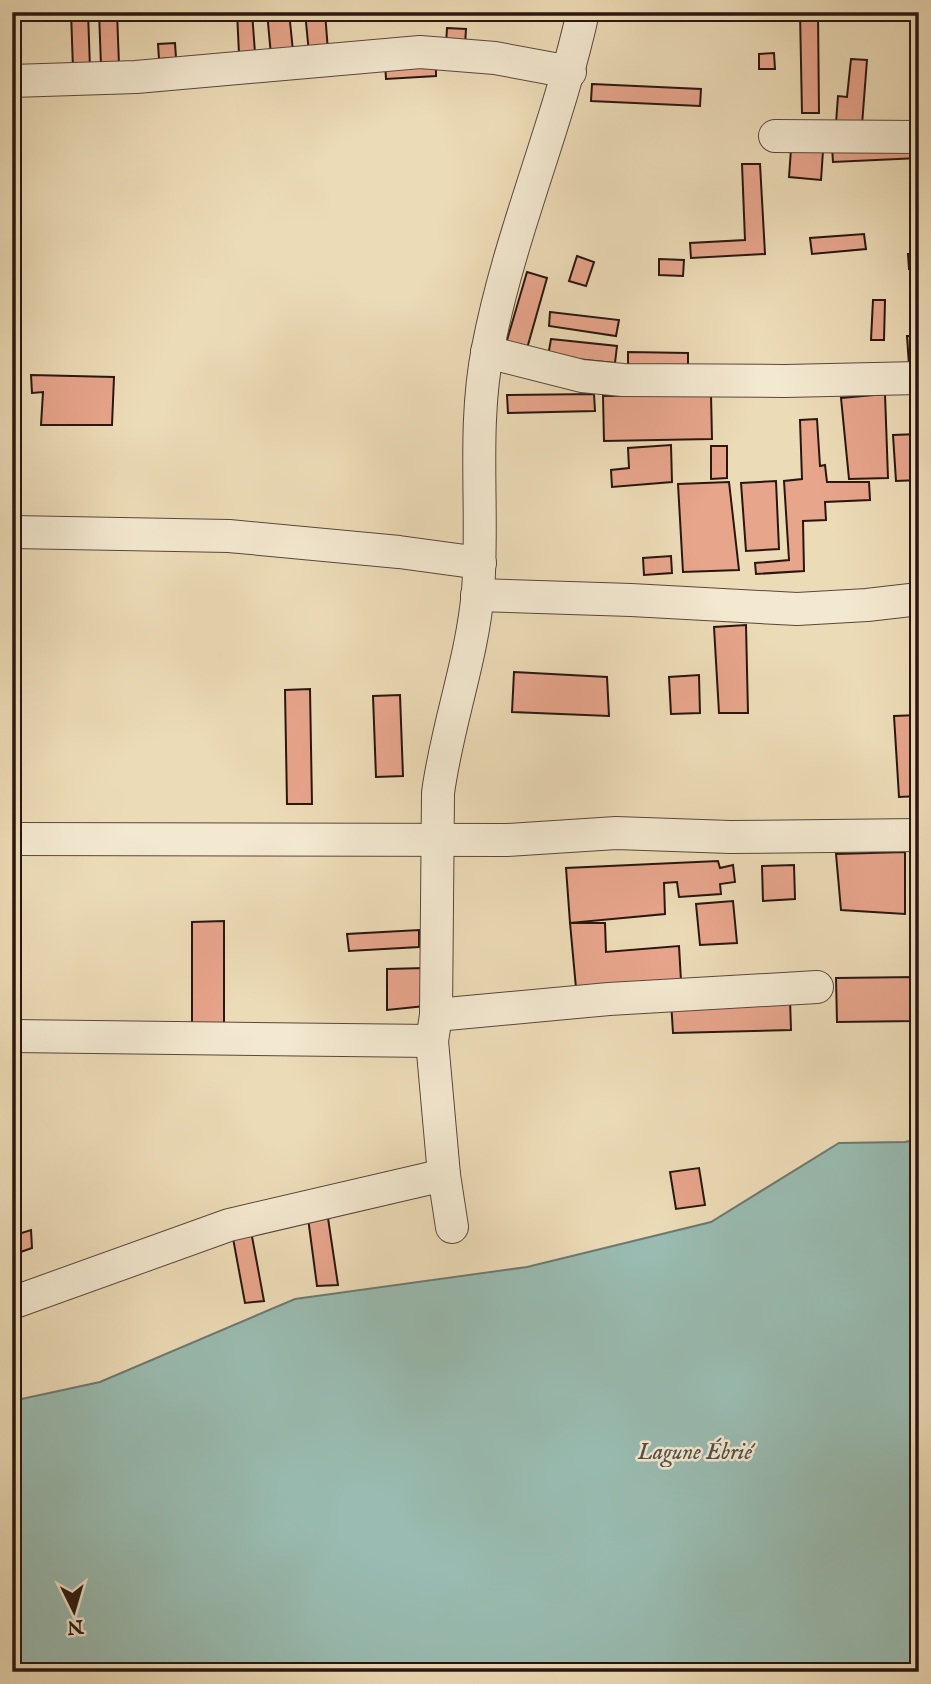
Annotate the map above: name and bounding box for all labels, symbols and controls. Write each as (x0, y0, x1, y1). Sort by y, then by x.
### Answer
water label: Lagune Ébrié (637, 1437, 755, 1468)
north arrow (38, 1576, 108, 1646)
text: N (66, 1613, 86, 1639)

